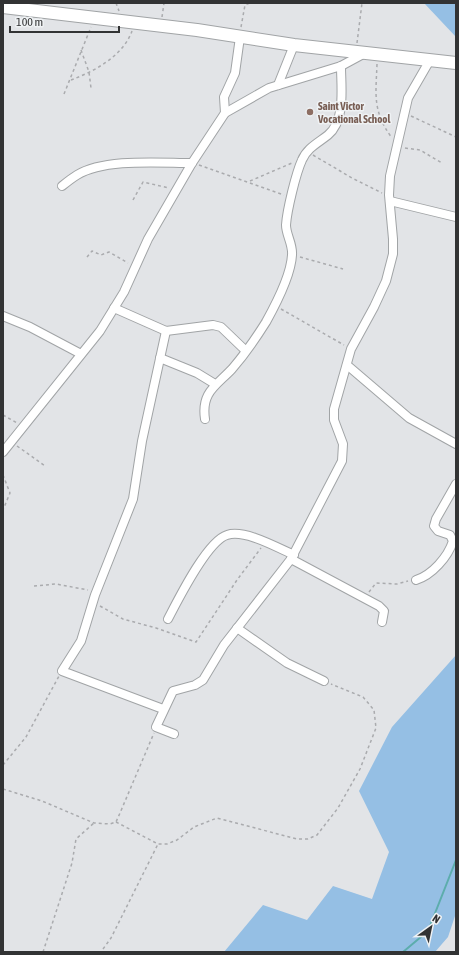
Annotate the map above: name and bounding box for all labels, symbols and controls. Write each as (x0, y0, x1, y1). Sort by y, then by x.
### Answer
scale bar (10, 8, 119, 34)
text: 100 m (16, 15, 43, 29)
place label: Saint Victor Vocational School (317, 100, 392, 125)
marker: Saint Victor Vocational School (305, 107, 315, 117)
north arrow (411, 907, 451, 947)
text: N (430, 912, 442, 925)

